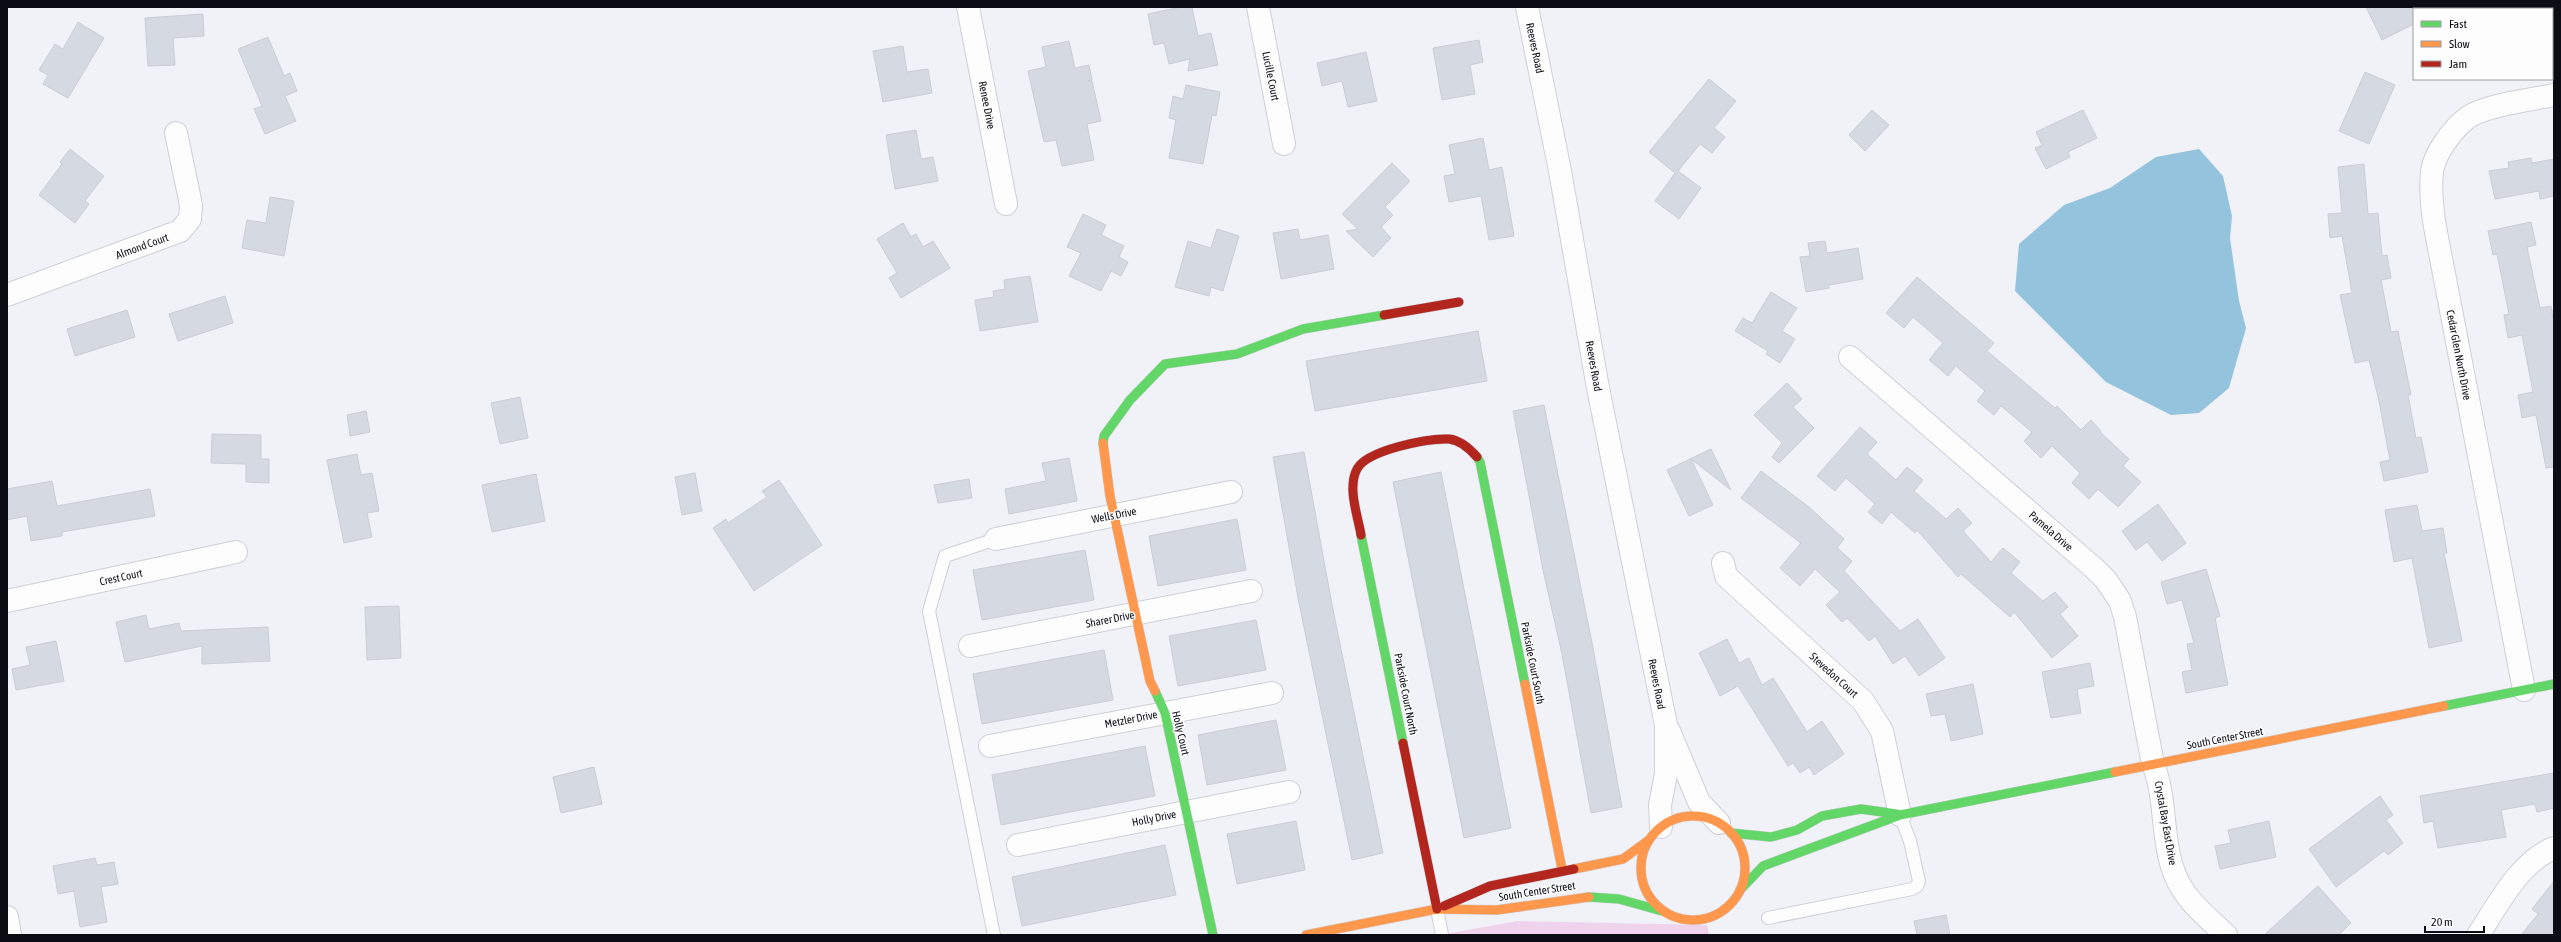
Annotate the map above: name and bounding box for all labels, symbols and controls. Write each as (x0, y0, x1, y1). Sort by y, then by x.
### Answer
legend (2413, 8, 2553, 80)
text: Fast (2449, 17, 2467, 31)
street label: Reeves Road (1524, 22, 1546, 74)
text: Slow (2449, 37, 2470, 51)
street label: Lucille Court (1260, 50, 1282, 102)
text: Jam (2449, 57, 2467, 71)
street label: Renee Drive (976, 80, 998, 130)
street label: Almond Court (114, 231, 170, 261)
street label: Cedar Glen North Drive (2444, 309, 2474, 401)
street label: Reeves Road (1584, 340, 1604, 392)
street label: Wells Drive (1091, 505, 1137, 525)
street label: Pamela Drive (2027, 509, 2075, 553)
street label: Crest Court (98, 567, 144, 587)
street label: Sharer Drive (1085, 608, 1135, 630)
street label: Parkside Court South (1519, 621, 1547, 705)
street label: Stevedon Court (1807, 650, 1861, 700)
street label: Parkside Court North (1392, 652, 1420, 736)
street label: Reeves Road (1646, 658, 1668, 710)
street label: Metzler Drive (1104, 708, 1158, 730)
street label: Holly Court (1170, 710, 1192, 756)
street label: South Center Street (2186, 725, 2264, 751)
street label: Crystal Bay East Drive (2153, 780, 2179, 866)
street label: Holly Drive (1131, 808, 1177, 828)
street label: South Center Street (1498, 879, 1576, 903)
scale bar (2425, 908, 2484, 934)
text: 20 m (2431, 915, 2453, 929)

